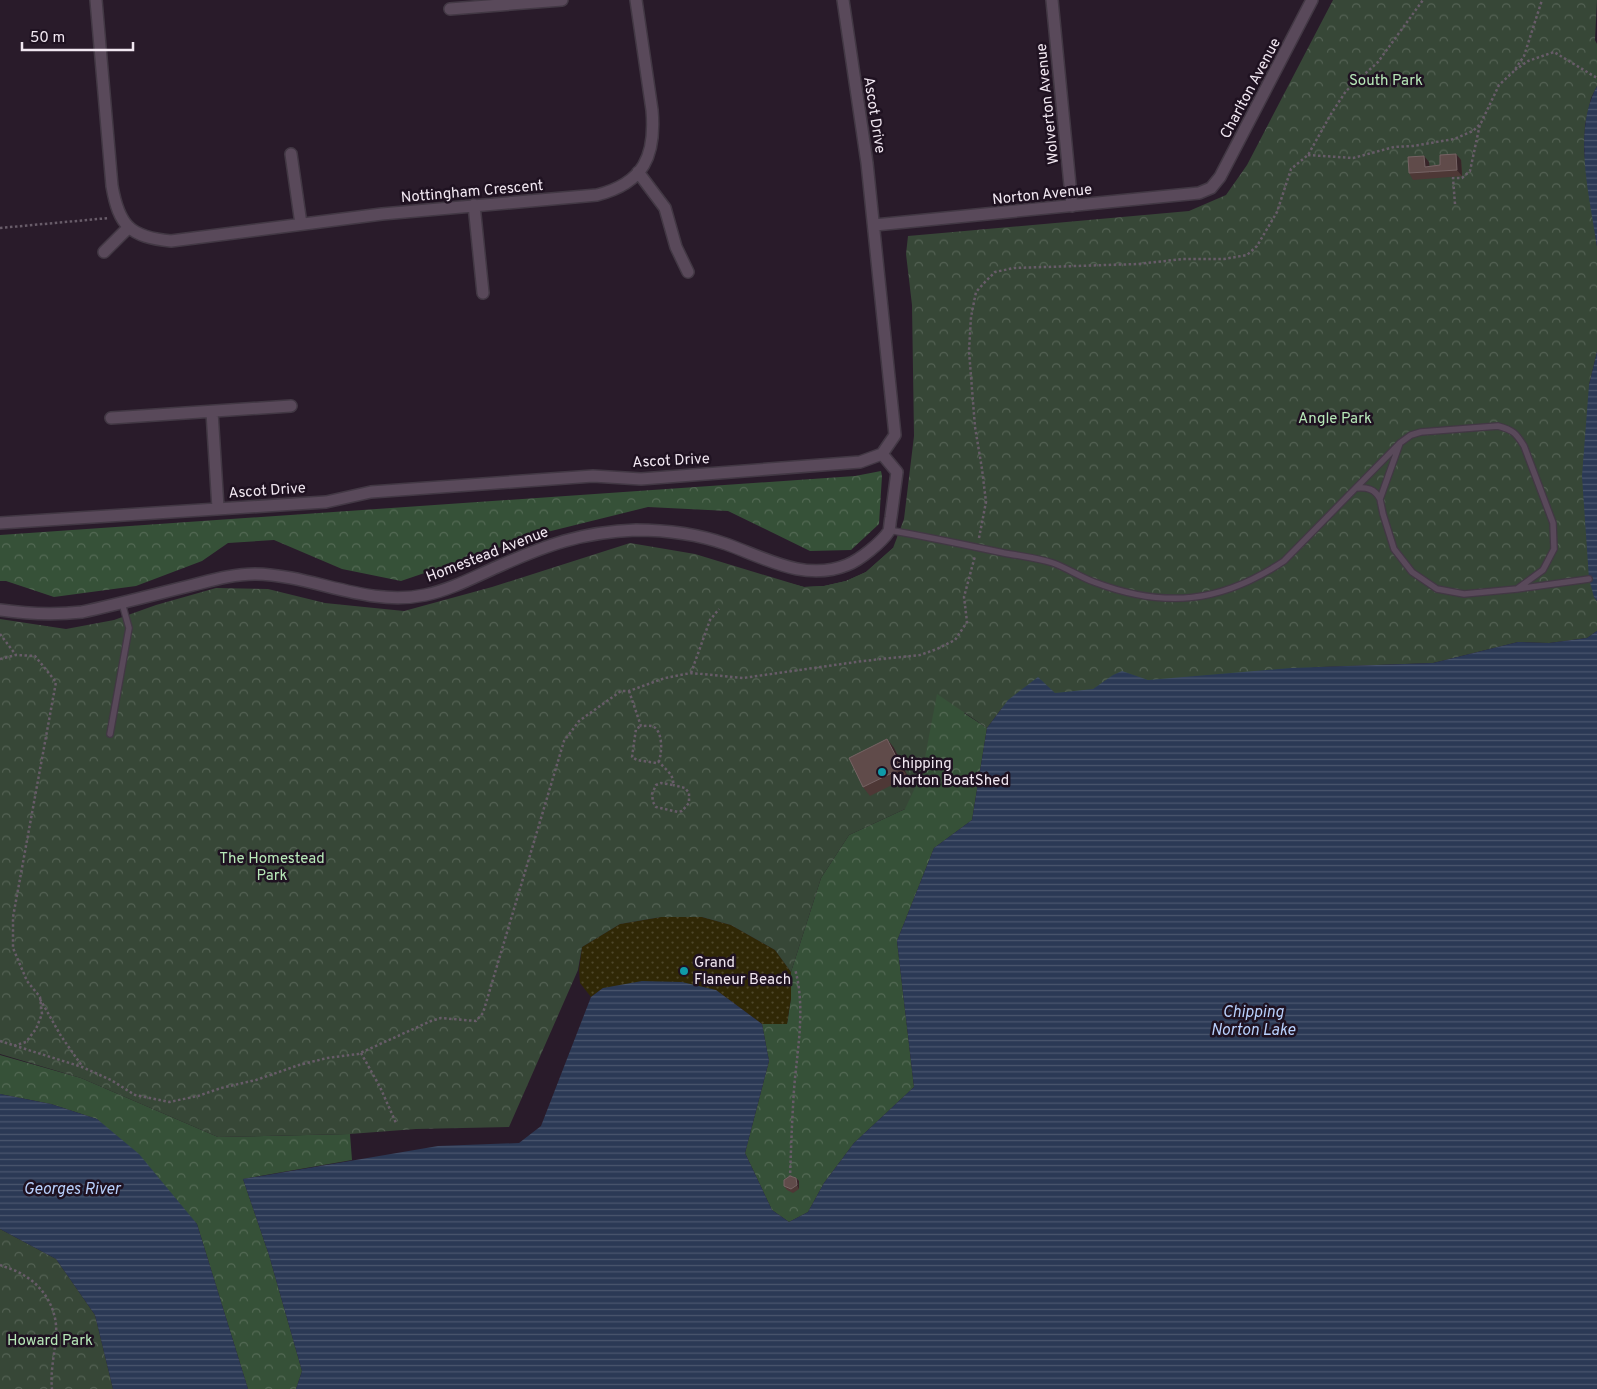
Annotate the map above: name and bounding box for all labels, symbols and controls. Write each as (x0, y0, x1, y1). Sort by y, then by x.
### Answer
scale bar (22, 20, 134, 52)
text: 50 m (30, 29, 65, 48)
street label: Charlton Avenue (1217, 35, 1286, 142)
street label: Wolverton Avenue (1033, 42, 1064, 165)
park label: South Park (1349, 72, 1423, 91)
street label: Ascot Drive (858, 75, 889, 155)
street label: Nottingham Crescent (400, 177, 544, 208)
street label: Norton Avenue (991, 181, 1093, 210)
park label: Angle Park (1298, 410, 1372, 429)
street label: Ascot Drive (632, 450, 710, 473)
street label: Ascot Drive (228, 479, 306, 504)
street label: Homestead Avenue (424, 523, 551, 588)
place label: Chipping Norton BoatShed (892, 755, 1009, 791)
marker: Chipping Norton BoatShed (876, 766, 888, 778)
park label: The Homestead Park (219, 850, 325, 886)
place label: Grand Flaneur Beach (694, 954, 791, 990)
marker: Grand Flaneur Beach (678, 965, 690, 977)
water label: Chipping Norton Lake (1211, 1003, 1296, 1041)
water label: Georges River (24, 1180, 122, 1200)
park label: Howard Park (7, 1332, 93, 1351)

